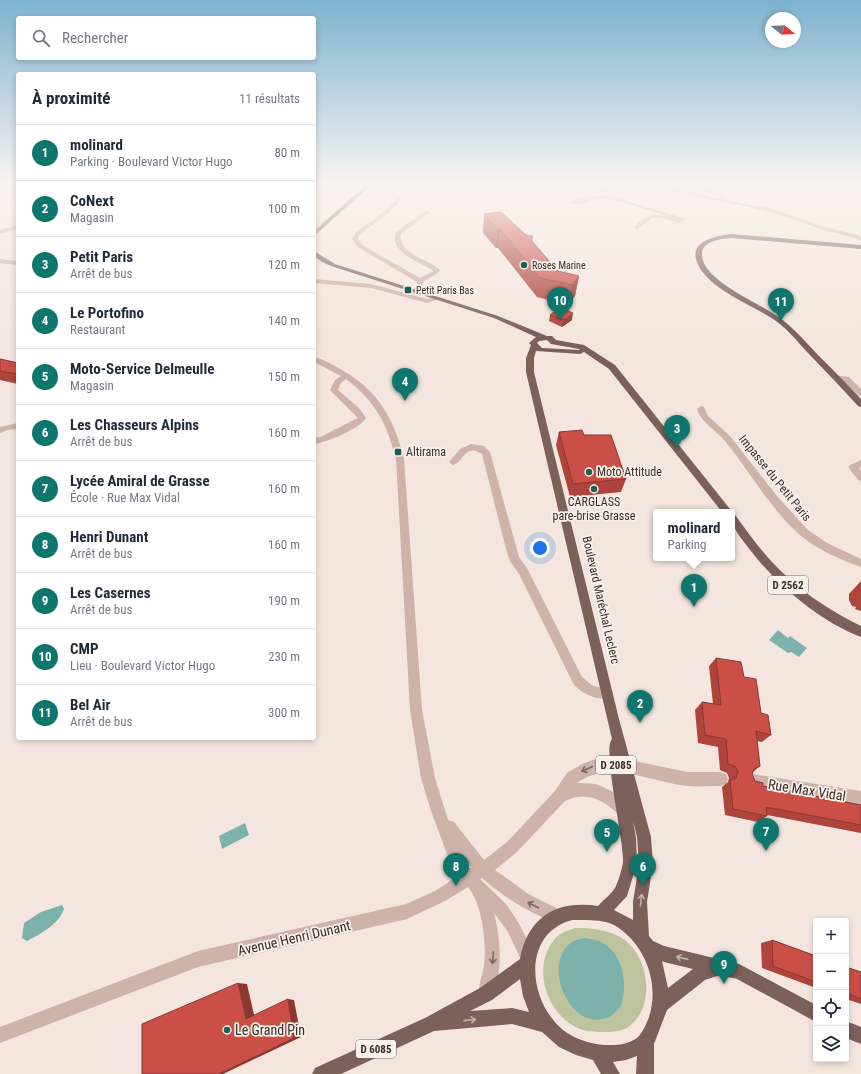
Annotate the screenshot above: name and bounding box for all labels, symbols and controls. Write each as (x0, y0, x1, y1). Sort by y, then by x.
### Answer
north arrow (765, 12, 801, 48)
search box (16, 16, 316, 60)
icon: search (30, 27, 52, 49)
text: Rechercher (62, 29, 128, 47)
text: À proximité (32, 88, 110, 108)
text: 11 résultats (239, 91, 300, 106)
text: molinard (70, 136, 123, 154)
text: 1 (42, 145, 48, 160)
text: 80 m (274, 145, 300, 160)
text: Parking · Boulevard Victor Hugo (70, 154, 233, 169)
text: CoNext (70, 192, 114, 210)
text: 2 (42, 201, 48, 216)
text: 100 m (268, 201, 300, 216)
text: Magasin (70, 210, 114, 225)
text: Petit Paris (70, 248, 133, 266)
text: 3 (42, 257, 48, 272)
text: 120 m (268, 257, 300, 272)
marker: Roses Marine (519, 260, 529, 270)
place label: Roses Marine (532, 260, 586, 271)
text: Arrêt de bus (70, 266, 132, 281)
marker: Petit Paris Bas (403, 285, 413, 295)
place label: Petit Paris Bas (416, 285, 474, 296)
pin: 10 (547, 287, 573, 320)
pin: 11 (768, 288, 794, 321)
text: Le Portofino (70, 304, 144, 322)
text: 4 (42, 313, 48, 328)
text: 140 m (268, 313, 300, 328)
text: Restaurant (70, 322, 125, 337)
text: Moto-Service Delmeulle (70, 360, 214, 378)
pin: 4 (392, 368, 418, 401)
text: 5 (42, 369, 48, 384)
text: 150 m (268, 369, 300, 384)
text: Magasin (70, 378, 114, 393)
pin: 3 (664, 415, 690, 448)
text: Les Chasseurs Alpins (70, 416, 199, 434)
text: 6 (42, 425, 48, 440)
text: 160 m (268, 425, 300, 440)
street label: Impasse du Petit Paris (736, 432, 814, 524)
text: Arrêt de bus (70, 434, 132, 449)
place label: Altirama (406, 445, 446, 459)
marker: Altirama (393, 447, 403, 457)
place label: Moto Attitude (597, 465, 662, 479)
marker: Moto Attitude (584, 467, 594, 477)
text: Lycée Amiral de Grasse (70, 472, 210, 490)
text: 7 (42, 481, 48, 496)
text: 160 m (268, 481, 300, 496)
marker: CARGLASS pare-brise Grasse (589, 484, 599, 494)
text: École · Rue Max Vidal (70, 490, 180, 505)
place label: CARGLASS pare-brise Grasse (553, 495, 636, 523)
popup (653, 509, 735, 561)
text: molinard (668, 519, 720, 537)
text: Henri Dunant (70, 528, 148, 546)
street label: Boulevard Maréchal Leclerc (579, 535, 623, 666)
text: 8 (42, 537, 48, 552)
text: 160 m (268, 537, 300, 552)
text: Parking (668, 537, 706, 552)
your location (530, 538, 550, 558)
text: Arrêt de bus (70, 546, 132, 561)
pin: 1 (681, 574, 707, 607)
road number: D 2562 (768, 576, 808, 594)
text: Les Casernes (70, 584, 151, 602)
text: 9 (42, 593, 48, 608)
text: 190 m (268, 593, 300, 608)
text: Arrêt de bus (70, 602, 132, 617)
text: CMP (70, 640, 98, 658)
text: 10 (38, 649, 52, 664)
text: 230 m (268, 649, 300, 664)
text: Lieu · Boulevard Victor Hugo (70, 658, 215, 673)
pin: 2 (627, 690, 653, 723)
text: Bel Air (70, 696, 111, 714)
text: 11 (38, 705, 52, 720)
text: 300 m (268, 705, 300, 720)
text: Arrêt de bus (70, 714, 132, 729)
road number: D 2085 (596, 756, 636, 774)
one-way arrow (581, 766, 593, 774)
street label: Rue Max Vidal (767, 776, 847, 804)
pin: 7 (753, 818, 779, 851)
pin: 5 (594, 819, 620, 852)
pin: 8 (443, 853, 469, 886)
pin: 6 (630, 853, 656, 886)
one-way arrow (637, 894, 645, 907)
one-way arrow (527, 901, 539, 908)
street label: Avenue Henri Dunant (236, 917, 352, 959)
map controls (813, 918, 849, 1062)
button: + (813, 918, 849, 954)
one-way arrow (489, 951, 496, 964)
pin: 9 (711, 951, 737, 984)
one-way arrow (676, 953, 689, 961)
button: − (813, 954, 849, 990)
button: locate (813, 990, 849, 1026)
one-way arrow (463, 1016, 476, 1023)
place label: Le Grand Pin (235, 1022, 305, 1038)
marker: Le Grand Pin (222, 1025, 232, 1035)
button: layers (813, 1026, 849, 1062)
road number: D 6085 (356, 1040, 396, 1058)

